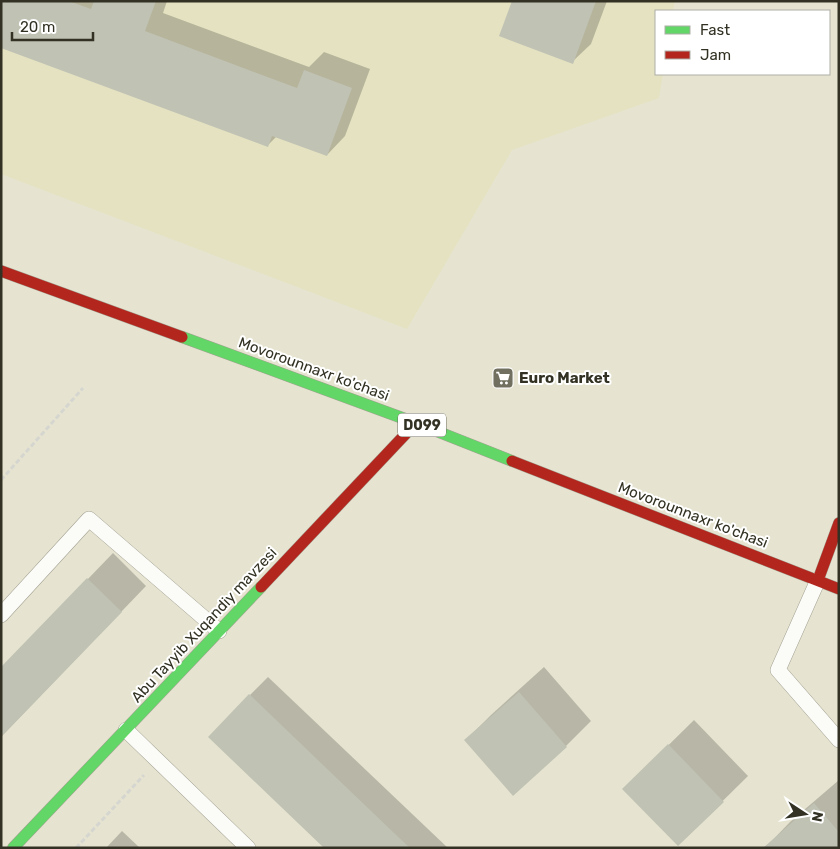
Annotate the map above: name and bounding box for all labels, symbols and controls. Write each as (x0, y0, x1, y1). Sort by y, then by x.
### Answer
scale bar (12, 10, 94, 42)
legend (655, 10, 830, 75)
text: 20 m (20, 18, 55, 36)
text: Fast (700, 21, 730, 39)
text: Jam (700, 46, 731, 64)
street label: Movorounnaxr ko'chasi (236, 333, 392, 405)
supermarket icon: Euro Market (491, 366, 515, 390)
place label: Euro Market (519, 369, 610, 387)
road number: D099 (398, 414, 446, 436)
street label: Movorounnaxr ko'chasi (616, 478, 770, 552)
street label: Abu Tayyib Xuqandiy mavzesi (127, 544, 281, 706)
north arrow (780, 789, 830, 839)
text: N (808, 810, 827, 823)

